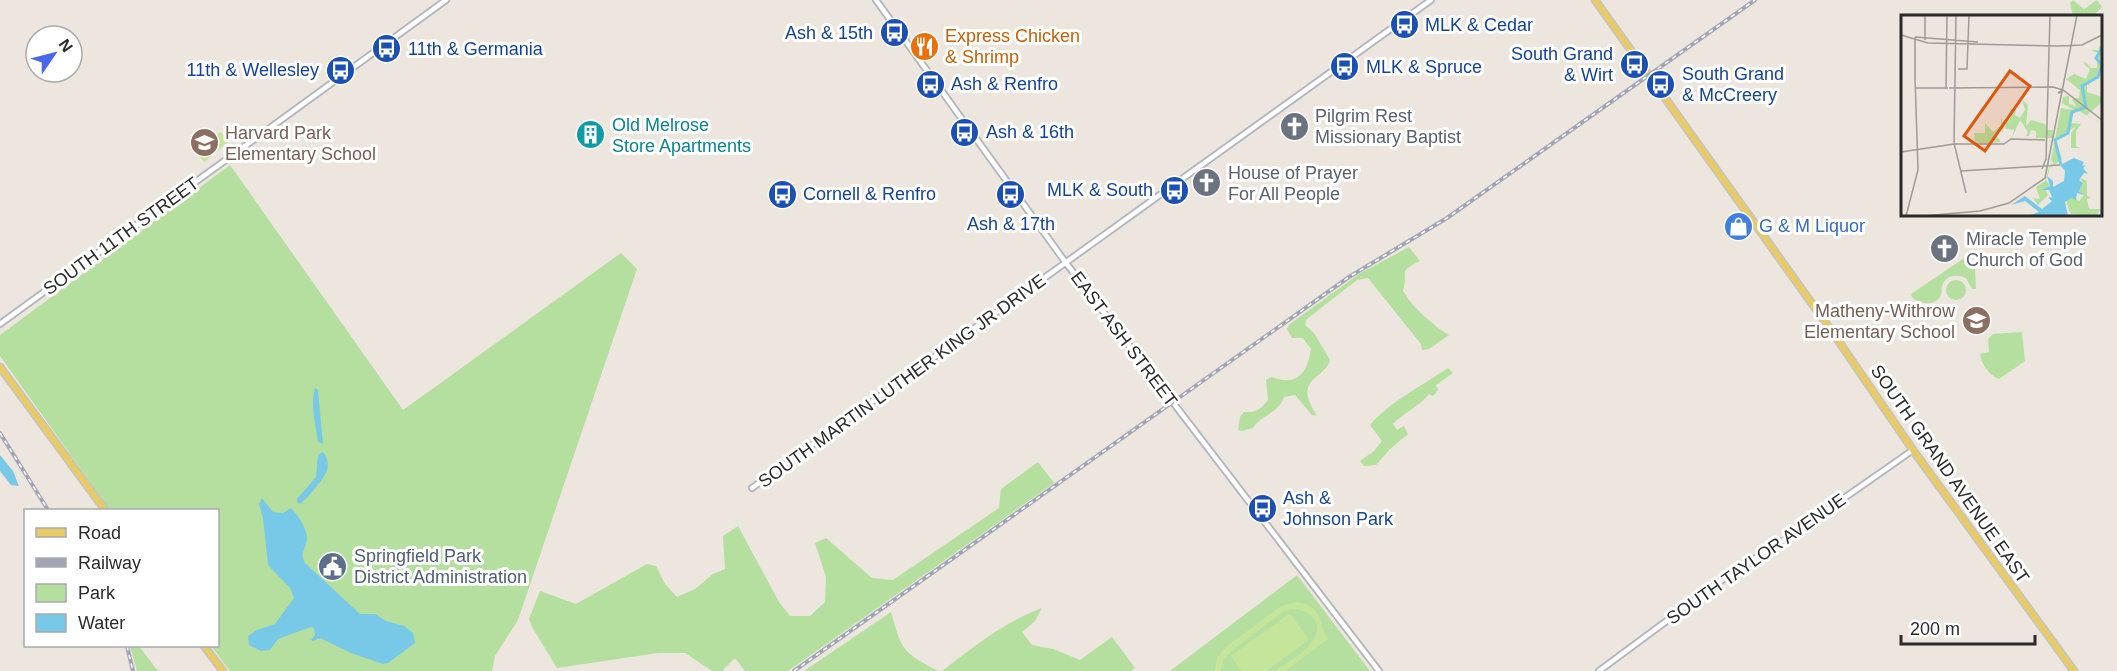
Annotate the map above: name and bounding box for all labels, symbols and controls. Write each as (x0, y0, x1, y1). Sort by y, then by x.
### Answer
bus stop icon: MLK & Cedar (1388, 9, 1420, 41)
place label: MLK & Cedar (1425, 15, 1533, 35)
inset map (1901, 15, 2102, 216)
bus stop icon: Ash & 15th (878, 17, 910, 49)
place label: Ash & 15th (785, 23, 873, 43)
north arrow (24, 24, 84, 84)
place label: Express Chicken & Shrimp (945, 26, 1080, 67)
restaurant icon: Express Chicken & Shrimp (908, 30, 940, 62)
bus stop icon: 11th & Germania (371, 33, 403, 65)
text: N (56, 36, 76, 55)
place label: 11th & Germania (408, 39, 544, 59)
place label: South Grand & Wirt (1511, 44, 1613, 85)
bus stop icon: South Grand & Wirt (1618, 48, 1650, 80)
bus stop icon: MLK & Spruce (1329, 51, 1361, 83)
bus stop icon: 11th & Wellesley (324, 54, 356, 86)
place label: MLK & Spruce (1366, 57, 1482, 77)
place label: 11th & Wellesley (187, 60, 319, 80)
place label: South Grand & McCreery (1682, 64, 1784, 105)
bus stop icon: Ash & Renfro (914, 68, 946, 100)
bus stop icon: South Grand & McCreery (1645, 68, 1677, 100)
place label: Ash & Renfro (951, 74, 1058, 94)
place label: Pilgrim Rest Missionary Baptist (1315, 106, 1461, 147)
church icon: Pilgrim Rest Missionary Baptist (1278, 110, 1310, 142)
place label: Old Melrose Store Apartments (612, 115, 751, 156)
bus stop icon: Ash & 16th (949, 116, 981, 148)
building icon: Old Melrose Store Apartments (575, 119, 607, 151)
place label: Ash & 16th (986, 122, 1074, 142)
place label: Harvard Park Elementary School (225, 123, 376, 164)
school or university icon: Harvard Park Elementary School (188, 127, 220, 159)
place label: House of Prayer For All People (1228, 163, 1358, 204)
church icon: House of Prayer For All People (1191, 167, 1223, 199)
street label: SOUTH 11TH STREET (40, 173, 202, 299)
bus stop icon: MLK & South (1158, 174, 1190, 206)
bus stop icon: Cornell & Renfro (766, 178, 798, 210)
bus stop icon: Ash & 17th (995, 179, 1027, 211)
place label: MLK & South (1047, 180, 1153, 200)
place label: Cornell & Renfro (803, 184, 936, 204)
shop icon: G & M Liquor (1722, 210, 1754, 242)
place label: Ash & 17th (967, 214, 1055, 234)
place label: G & M Liquor (1759, 216, 1865, 236)
place label: Miracle Temple Church of God (1966, 229, 2087, 270)
church icon: Miracle Temple Church of God (1929, 233, 1961, 265)
street label: EAST ASH STREET (1067, 268, 1181, 410)
street label: SOUTH MARTIN LUTHER KING JR DRIVE (755, 270, 1049, 492)
place label: Matheny-Withrow Elementary School (1804, 301, 1956, 342)
school or university icon: Matheny-Withrow Elementary School (1960, 305, 1992, 337)
street label: SOUTH GRAND AVENUE EAST (1867, 361, 2033, 587)
place label: Ash & Johnson Park (1283, 488, 1394, 529)
street label: SOUTH TAYLOR AVENUE (1663, 490, 1849, 628)
bus stop icon: Ash & Johnson Park (1246, 492, 1278, 524)
legend (24, 509, 219, 647)
text: Road (78, 523, 121, 543)
place label: Springfield Park District Administration (354, 546, 527, 587)
public building icon: Springfield Park District Administration (317, 550, 349, 582)
text: Railway (78, 553, 141, 573)
text: Park (78, 583, 116, 603)
scale bar (1901, 608, 2034, 646)
text: Water (78, 613, 125, 633)
text: 200 m (1910, 619, 1960, 639)

